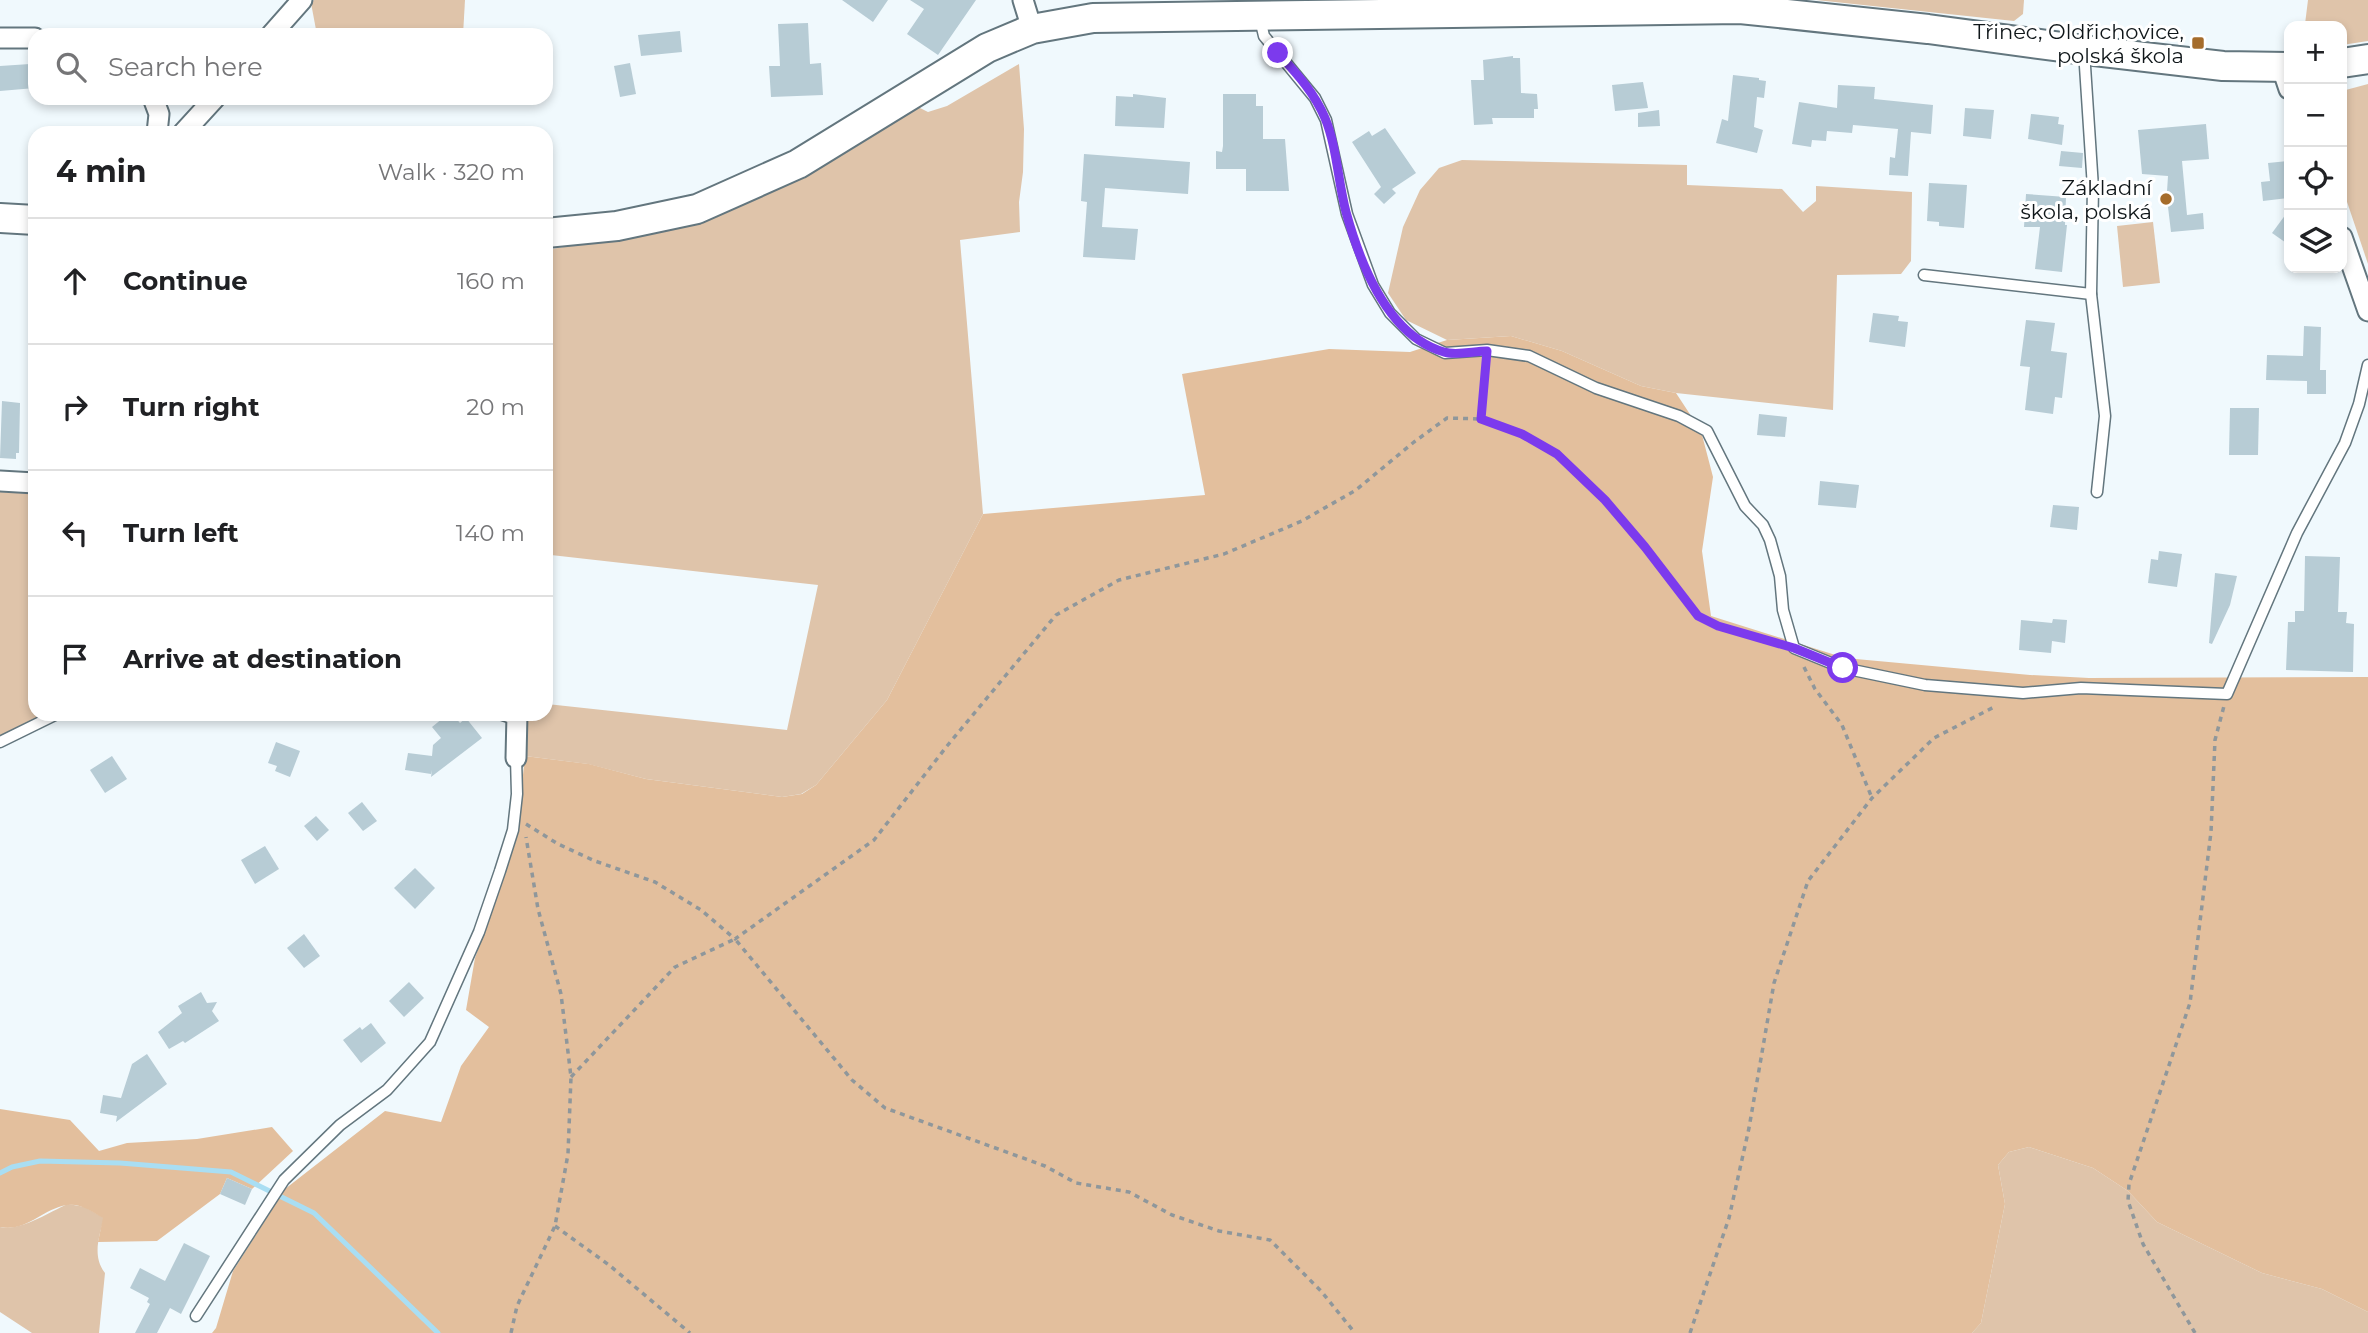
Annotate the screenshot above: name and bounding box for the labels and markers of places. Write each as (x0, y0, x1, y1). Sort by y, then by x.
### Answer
place label: Třinec, Oldřichovice, polská škola (1973, 19, 2184, 68)
marker: Třinec, Oldřichovice, polská škola (2190, 35, 2206, 51)
place label: Základní škola, polská (2020, 175, 2153, 224)
marker: Základní škola, polská (2158, 191, 2174, 207)

